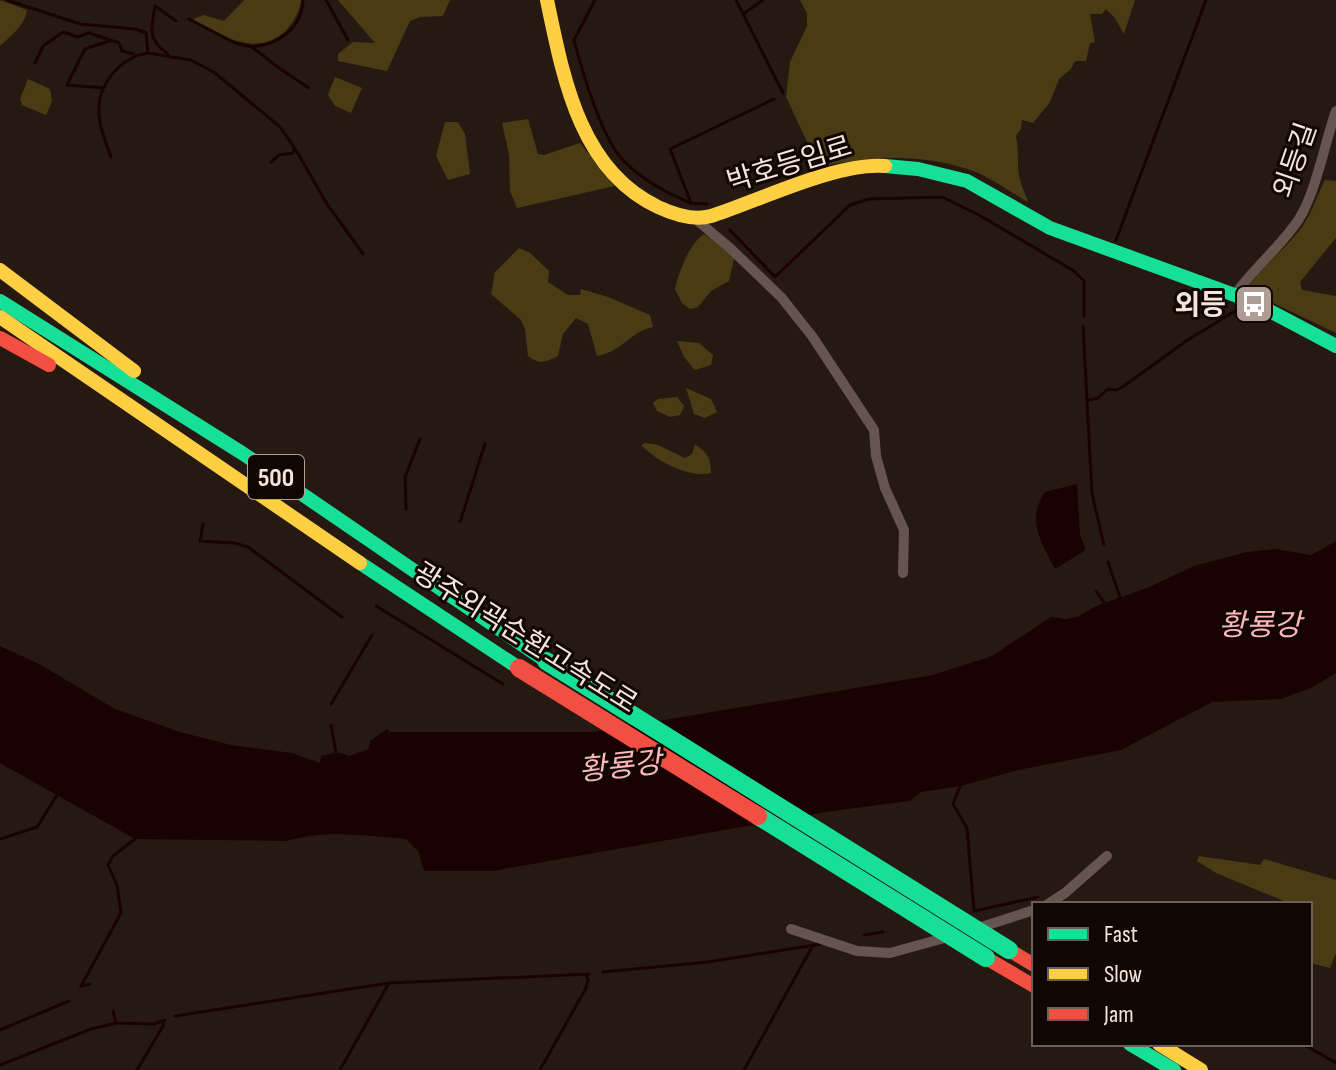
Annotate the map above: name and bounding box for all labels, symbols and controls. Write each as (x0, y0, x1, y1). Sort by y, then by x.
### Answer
street label: 외등길 (1267, 119, 1324, 202)
street label: 박호등임로 (723, 130, 856, 199)
bus stop icon: 외등 (1233, 283, 1275, 325)
place label: 외등 (1174, 289, 1226, 322)
road number: 500 (248, 455, 304, 499)
street label: 광주외곽순환고속도로 (407, 556, 643, 721)
water label: 황룡강 (1219, 608, 1305, 644)
water label: 황룡강 (577, 744, 667, 789)
legend (1032, 902, 1312, 1046)
text: Fast (1104, 920, 1138, 949)
text: Slow (1104, 960, 1142, 989)
text: Jam (1103, 1000, 1134, 1029)

